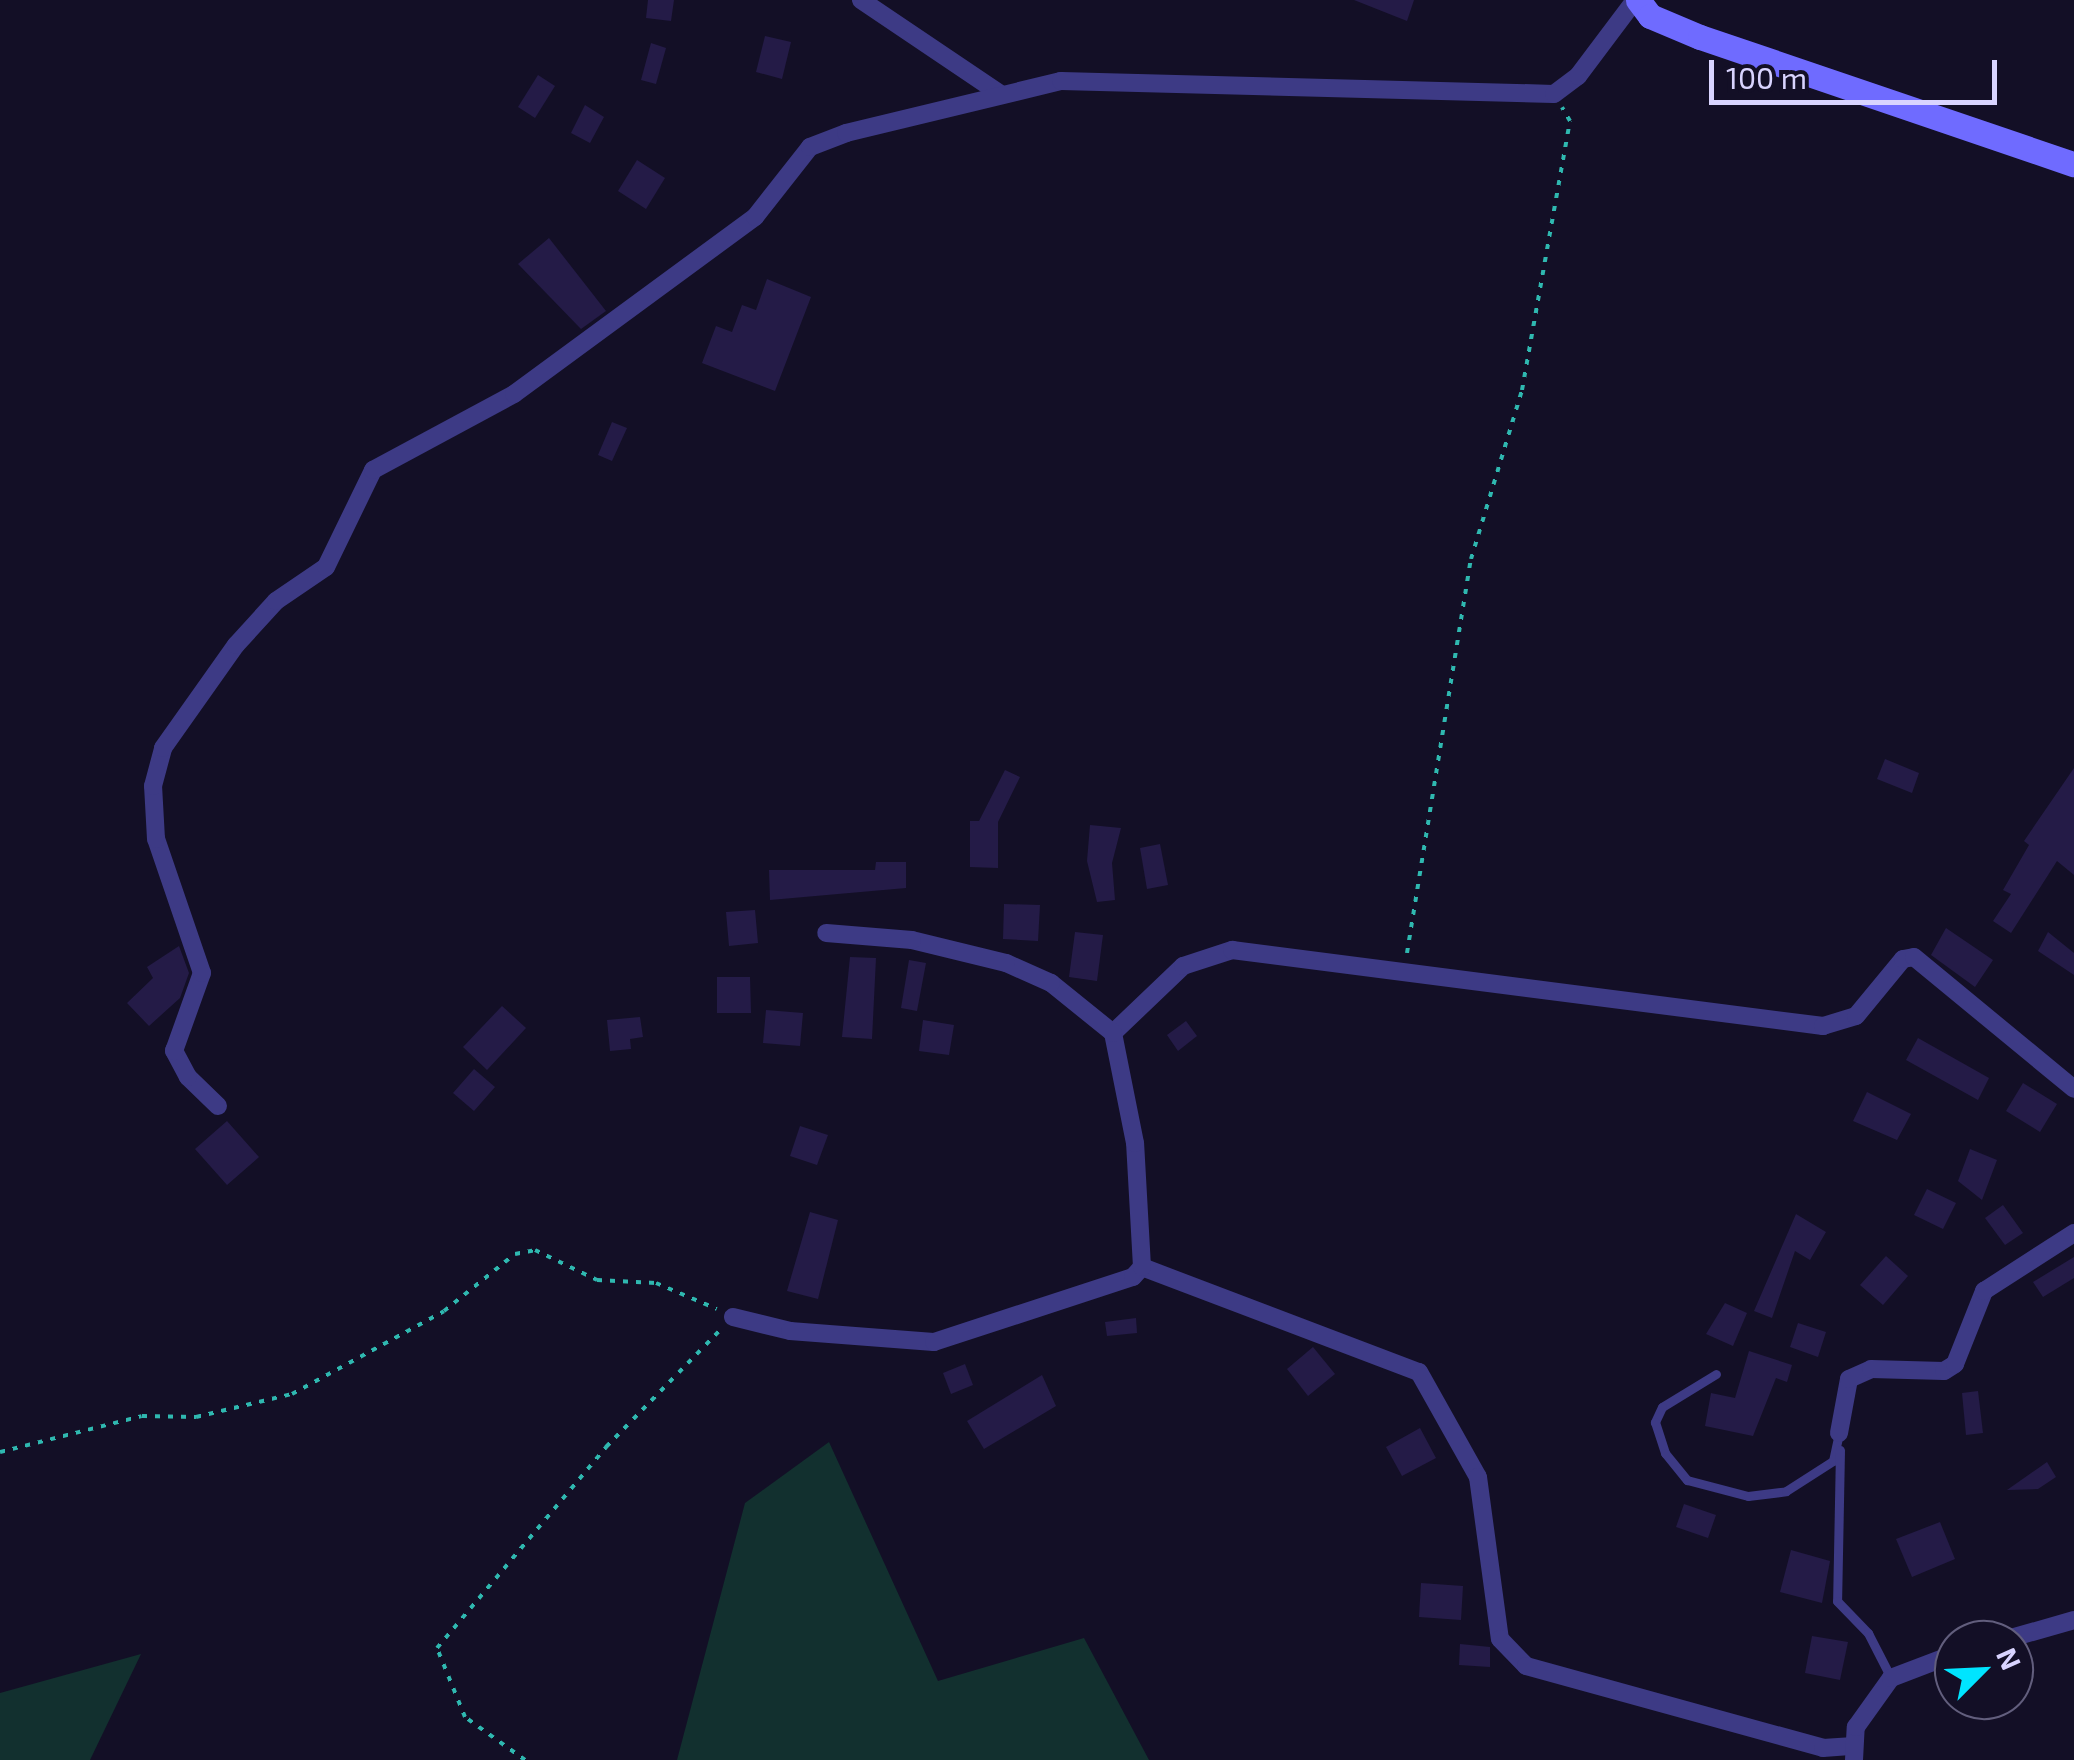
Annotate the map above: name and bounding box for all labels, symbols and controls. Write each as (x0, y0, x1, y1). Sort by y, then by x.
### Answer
scale bar (1714, 40, 2002, 102)
text: 100 m (1726, 59, 1807, 95)
north arrow (1934, 1620, 2034, 1720)
text: N (1990, 1642, 2029, 1675)

